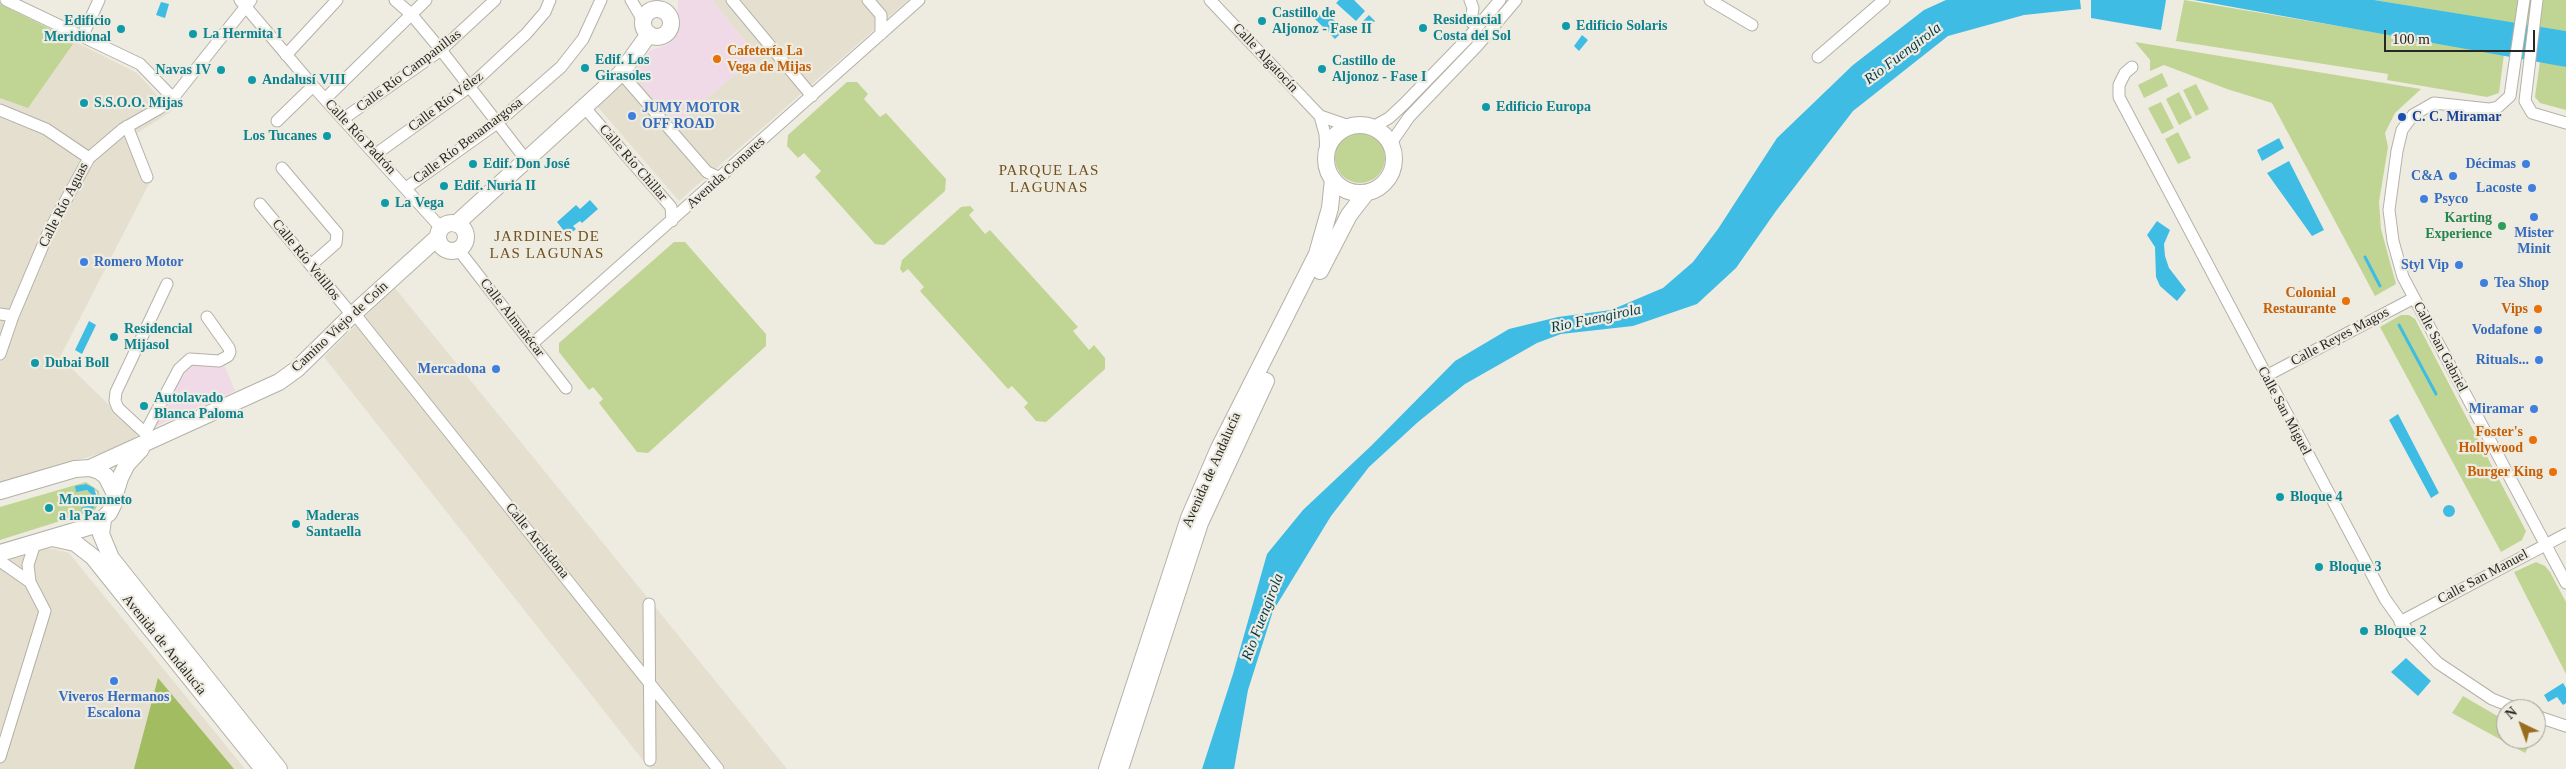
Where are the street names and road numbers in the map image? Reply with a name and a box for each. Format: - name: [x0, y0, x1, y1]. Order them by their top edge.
- street label: Calle Algatocín: [1229, 20, 1301, 96]
- street label: Calle Río Campanillas: [353, 26, 465, 116]
- street label: Calle Río Vélez: [405, 68, 487, 136]
- street label: Calle Río Benamargosa: [410, 94, 526, 188]
- street label: Calle Río Padrón: [321, 96, 399, 178]
- street label: Calle Río Chillar: [595, 121, 671, 205]
- street label: Avenida Comares: [683, 133, 769, 213]
- street label: Calle Río Aguas: [36, 160, 92, 250]
- street label: Calle Río Velillos: [268, 216, 344, 304]
- street label: Calle Almuñécar: [476, 275, 548, 361]
- street label: Camino Viejo de Coín: [288, 278, 392, 376]
- street label: Calle San Gabriel: [2409, 299, 2471, 395]
- street label: Calle Reyes Magos: [2288, 304, 2392, 370]
- street label: Calle San Miguel: [2254, 364, 2314, 458]
- street label: Avenida de Andalucía: [1179, 410, 1245, 530]
- street label: Calle Archidona: [501, 500, 573, 582]
- street label: Calle San Manuel: [2435, 546, 2531, 608]
- street label: Avenida de Andalucía: [118, 591, 210, 699]

